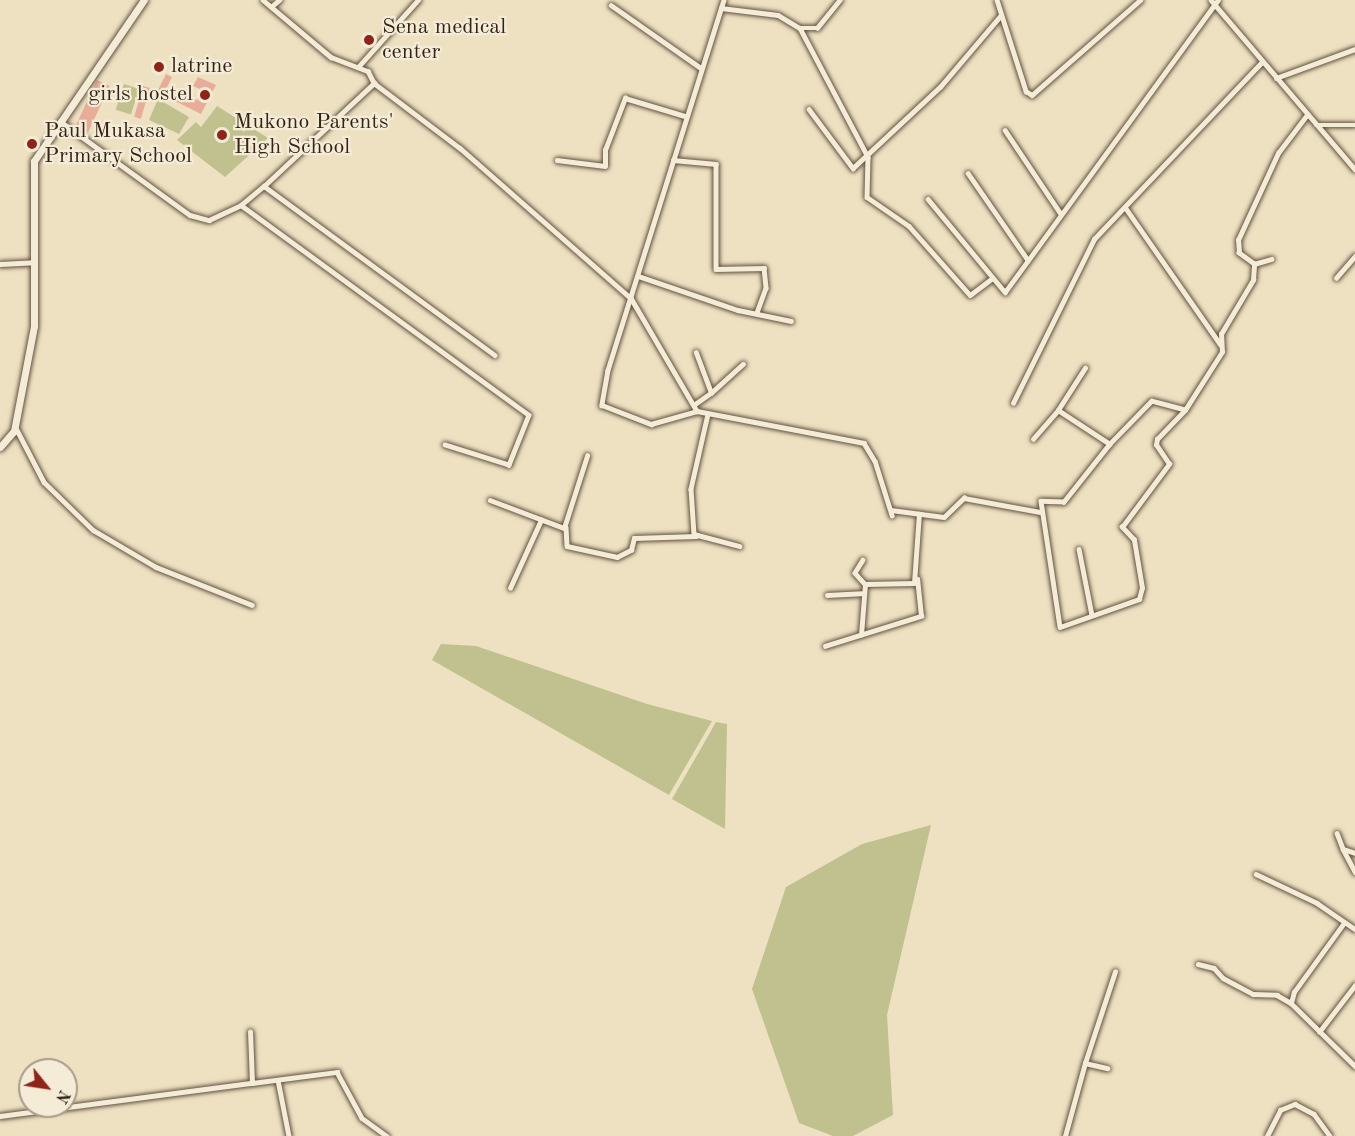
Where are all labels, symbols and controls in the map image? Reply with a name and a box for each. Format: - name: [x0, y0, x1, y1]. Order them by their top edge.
- place label: Sena medical center: [382, 14, 506, 66]
- marker: Sena medical center: [360, 31, 378, 49]
- place label: latrine: [171, 54, 232, 80]
- marker: latrine: [152, 60, 166, 74]
- place label: girls hostel: [88, 82, 193, 108]
- marker: girls hostel: [198, 88, 212, 102]
- place label: Mukono Parents' High School: [234, 109, 394, 160]
- place label: Paul Mukasa Primary School: [44, 118, 192, 170]
- marker: Mukono Parents' High School: [215, 128, 229, 142]
- marker: Paul Mukasa Primary School: [25, 137, 39, 151]
- north arrow: [18, 1058, 78, 1118]
- text: N: [52, 1087, 72, 1105]

